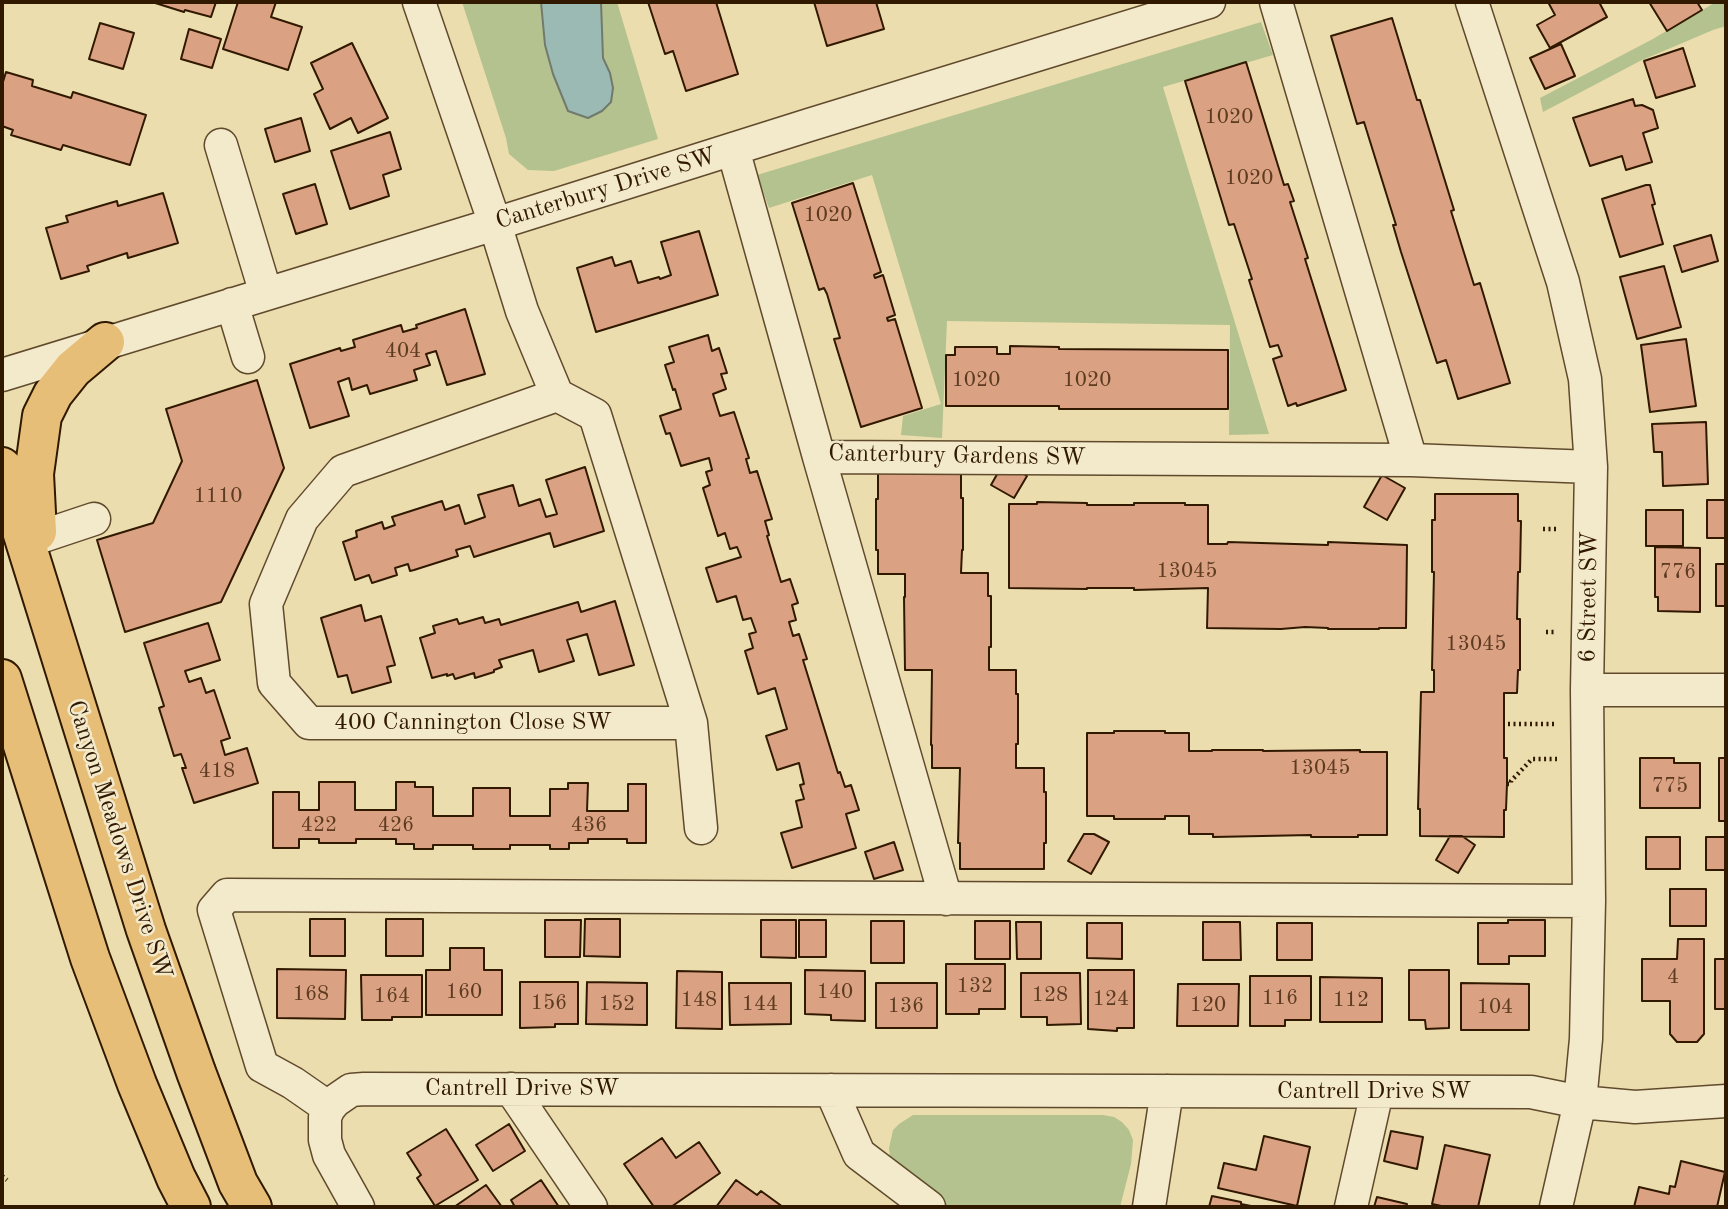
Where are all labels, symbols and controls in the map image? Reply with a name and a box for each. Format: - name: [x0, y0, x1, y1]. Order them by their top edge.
- house number: 1020: [1205, 104, 1253, 130]
- street label: Canterbury Drive SW: [492, 142, 720, 236]
- house number: 1020: [1225, 165, 1273, 191]
- house number: 1020: [804, 202, 852, 228]
- house number: 404: [385, 338, 421, 364]
- house number: 1020: [952, 367, 1000, 393]
- house number: 1020: [1063, 367, 1111, 393]
- street label: Canterbury Gardens SW: [828, 439, 1086, 473]
- house number: 1110: [194, 483, 242, 509]
- street label: 6 Street SW: [1573, 531, 1605, 663]
- house number: 13045: [1157, 558, 1217, 584]
- house number: 776: [1660, 559, 1696, 585]
- house number: 13045: [1446, 631, 1506, 657]
- street label: Canyon Meadows Drive SW: [60, 697, 178, 983]
- street label: 400 Cannington Close SW: [334, 709, 612, 737]
- house number: 13045: [1290, 755, 1350, 781]
- house number: 418: [199, 758, 235, 784]
- house number: 775: [1652, 773, 1688, 799]
- house number: 422: [301, 812, 337, 838]
- house number: 426: [378, 812, 414, 838]
- house number: 436: [571, 812, 607, 838]
- house number: 4: [1667, 964, 1679, 990]
- house number: 132: [957, 973, 993, 999]
- house number: 160: [446, 979, 482, 1005]
- house number: 140: [817, 979, 853, 1005]
- house number: 168: [293, 981, 329, 1007]
- house number: 128: [1032, 982, 1068, 1008]
- house number: 164: [374, 983, 410, 1009]
- house number: 116: [1262, 985, 1298, 1011]
- house number: 124: [1093, 986, 1129, 1012]
- house number: 148: [681, 987, 717, 1013]
- house number: 112: [1333, 987, 1369, 1013]
- house number: 156: [531, 990, 567, 1016]
- house number: 152: [599, 991, 635, 1017]
- house number: 144: [742, 991, 778, 1017]
- house number: 120: [1190, 992, 1226, 1018]
- house number: 136: [888, 993, 924, 1019]
- house number: 104: [1477, 994, 1513, 1020]
- street label: Cantrell Drive SW: [425, 1075, 619, 1103]
- street label: Cantrell Drive SW: [1277, 1078, 1471, 1106]

